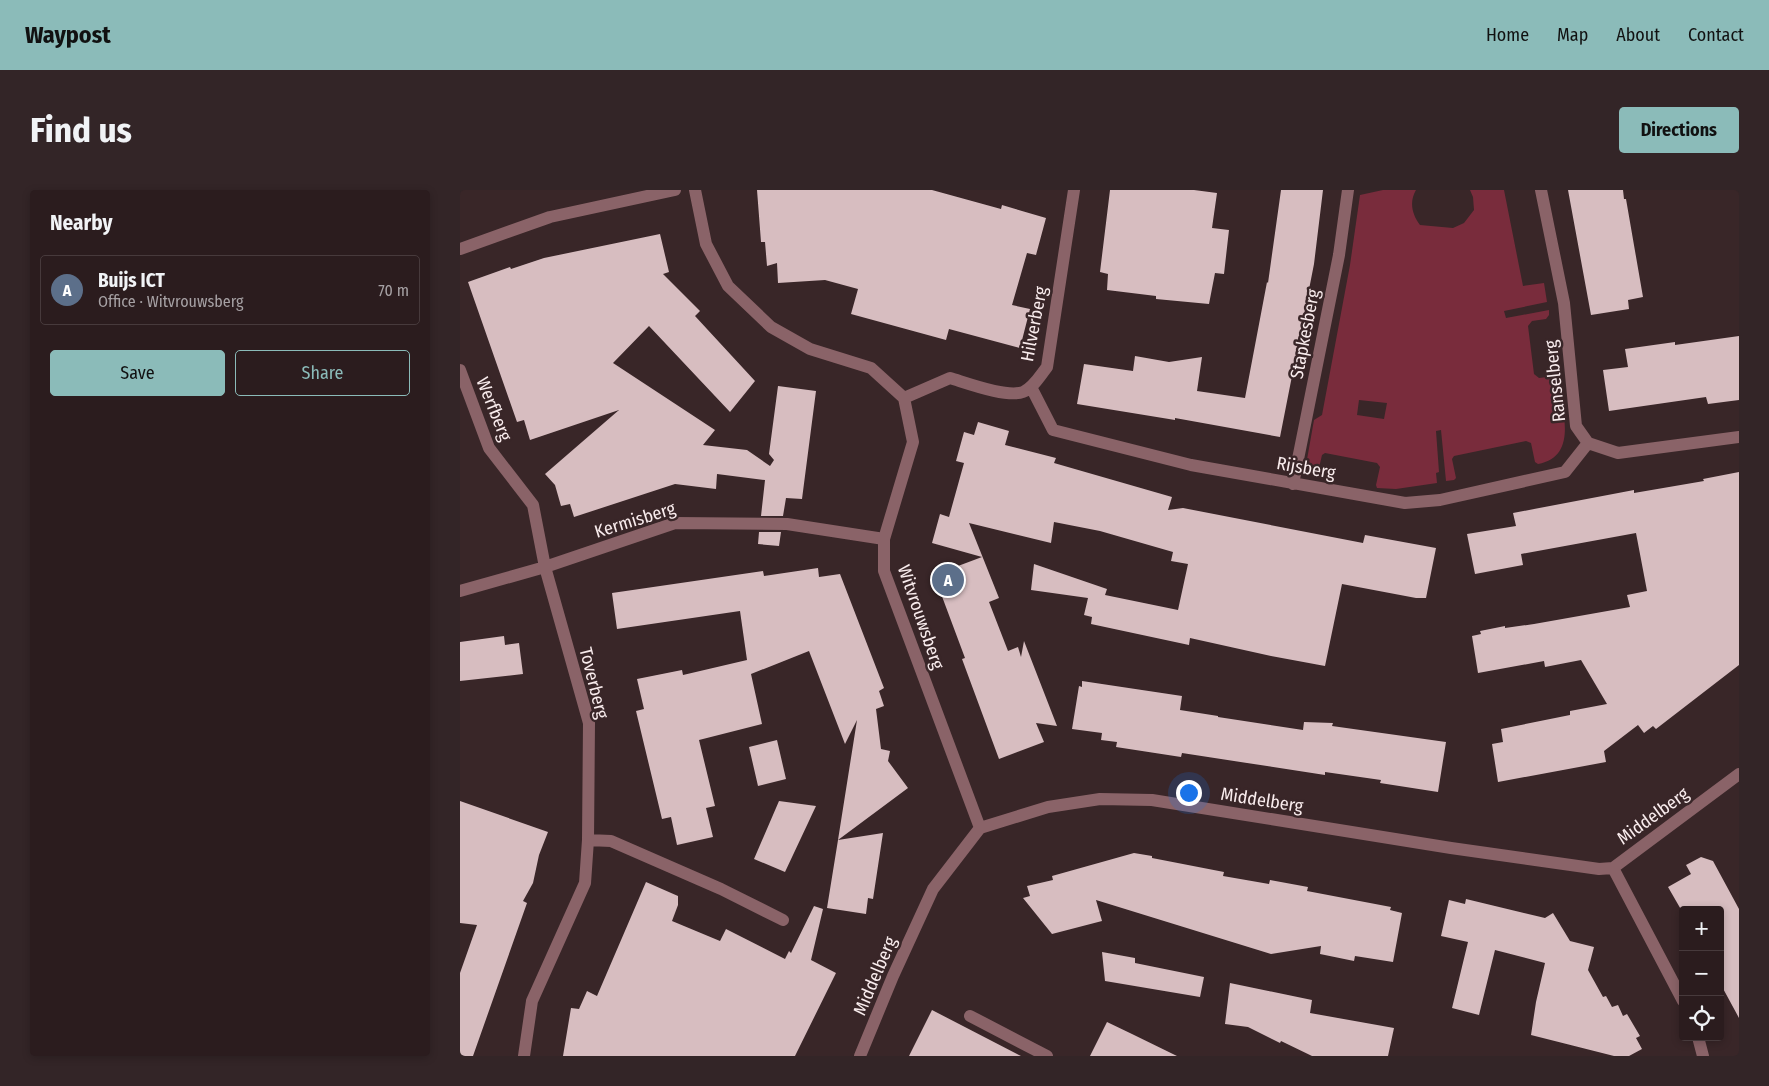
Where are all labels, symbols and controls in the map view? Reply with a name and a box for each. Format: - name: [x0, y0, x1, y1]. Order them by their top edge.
- text: Waypost: [25, 21, 111, 49]
- text: Home: [1486, 24, 1529, 46]
- text: Map: [1557, 24, 1588, 46]
- text: About: [1616, 24, 1660, 46]
- text: Contact: [1688, 24, 1744, 46]
- button: Directions: [1619, 107, 1739, 153]
- text: Find us: [30, 109, 132, 151]
- text: Nearby: [50, 210, 112, 236]
- text: Buijs ICT: [98, 269, 165, 292]
- text: A: [63, 281, 71, 300]
- text: 70 m: [378, 281, 409, 300]
- street label: Hilverberg: [1016, 284, 1052, 363]
- street label: Stapkesberg: [1286, 287, 1325, 381]
- text: Office · Witvrouwsberg: [98, 292, 244, 311]
- street label: Ranselberg: [1540, 338, 1570, 423]
- button: Save: [50, 350, 225, 396]
- button: Share: [235, 350, 410, 396]
- street label: Werfberg: [471, 374, 517, 445]
- street label: Rijsberg: [1275, 452, 1338, 484]
- street label: Kermisberg: [592, 497, 679, 543]
- pin: A: [932, 561, 964, 599]
- street label: Witvrouwsberg: [893, 562, 949, 673]
- street label: Toverberg: [575, 645, 614, 722]
- your location: [1176, 780, 1202, 806]
- street label: Middelberg: [1613, 782, 1694, 849]
- street label: Middelberg: [1219, 783, 1305, 817]
- map controls: [1679, 906, 1724, 1041]
- button: +: [1679, 906, 1724, 951]
- street label: Middelberg: [849, 933, 902, 1019]
- button: −: [1679, 951, 1724, 996]
- button: locate: [1679, 996, 1724, 1041]

